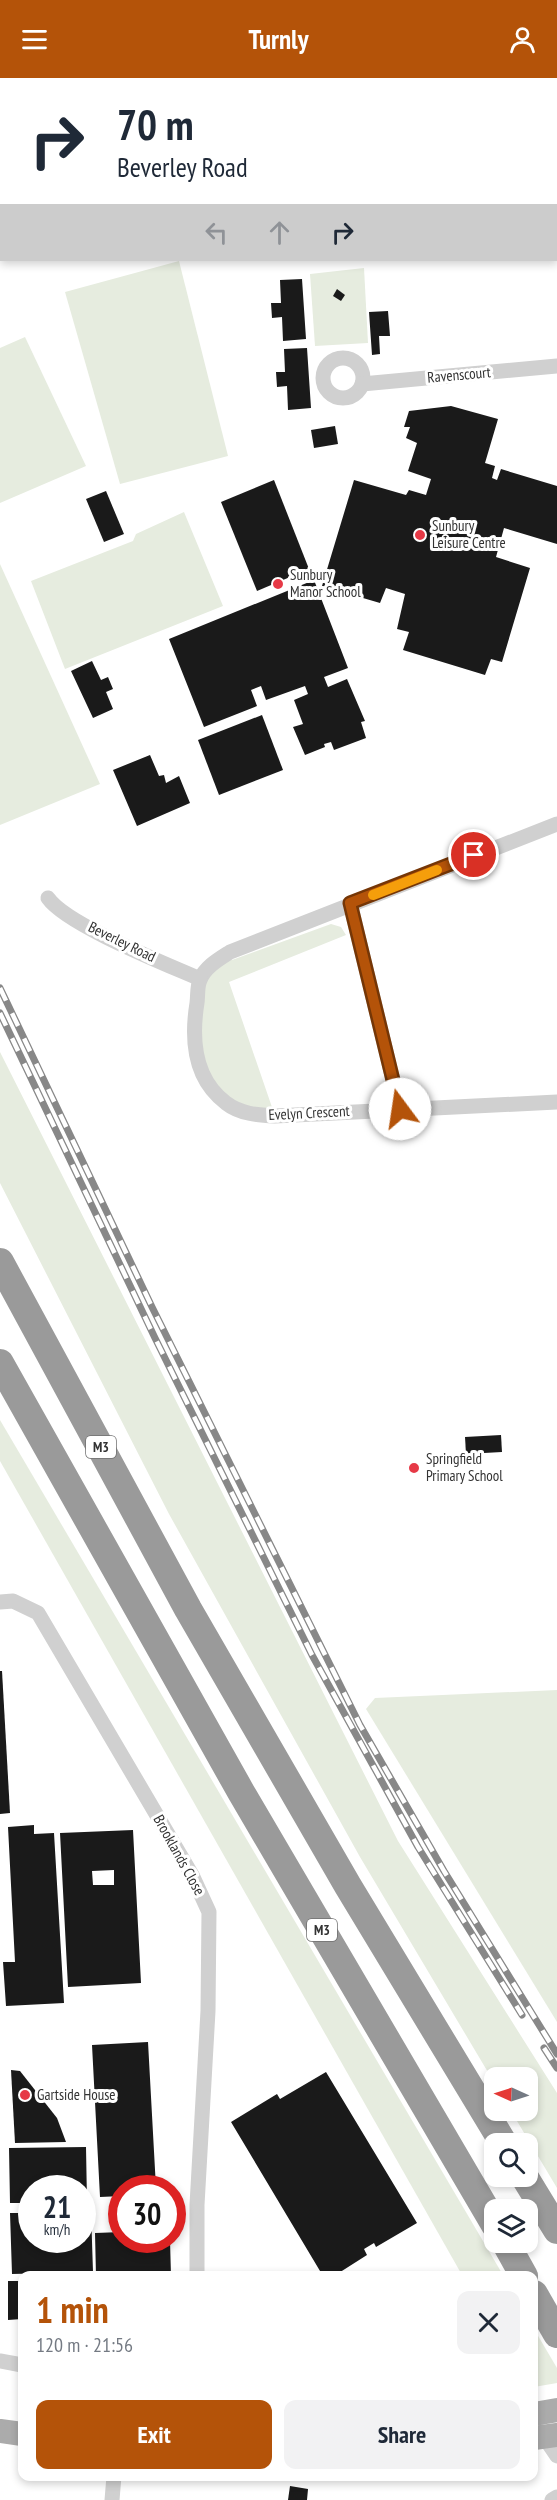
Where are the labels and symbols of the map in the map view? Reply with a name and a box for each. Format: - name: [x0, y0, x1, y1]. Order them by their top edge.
- street label: Ravenscourt: [426, 362, 491, 387]
- place label: Sunbury Leisure Centre: [432, 516, 506, 552]
- marker: Sunbury Leisure Centre: [413, 528, 427, 542]
- place label: Sunbury Manor School: [290, 565, 361, 601]
- marker: Sunbury Manor School: [271, 577, 285, 591]
- pin: [448, 829, 499, 880]
- street label: Beverley Road: [85, 917, 159, 966]
- position arrow: [368, 1077, 432, 1141]
- street label: Evelyn Crescent: [268, 1101, 350, 1124]
- road number: M3: [86, 1436, 116, 1458]
- place label: Springfield Primary School: [426, 1449, 503, 1485]
- marker: Springfield Primary School: [407, 1461, 421, 1475]
- street label: Brooklands Close: [150, 1811, 209, 1898]
- road number: M3: [307, 1919, 337, 1941]
- north arrow: [484, 2067, 538, 2121]
- place label: Gartside House: [37, 2085, 115, 2104]
- marker: Gartside House: [18, 2088, 32, 2102]
- speed limit sign: 30: [108, 2175, 186, 2253]

